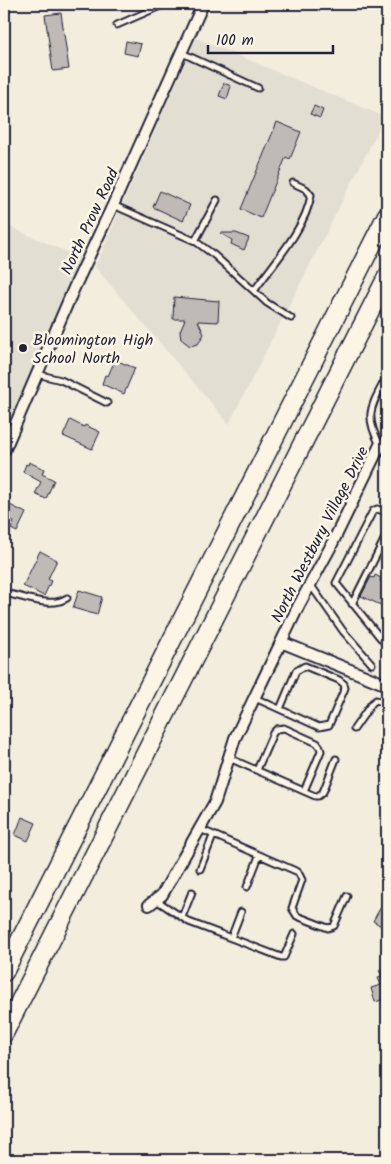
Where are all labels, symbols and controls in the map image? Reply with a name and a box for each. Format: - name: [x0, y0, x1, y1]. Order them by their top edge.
- scale bar: [208, 22, 334, 54]
- text: 100 m: [216, 29, 254, 53]
- street label: North Prow Road: [55, 163, 126, 279]
- place label: Bloomington High School North: [33, 328, 153, 371]
- marker: Bloomington High School North: [17, 342, 29, 354]
- street label: North Westbury Village Drive: [265, 442, 376, 627]

